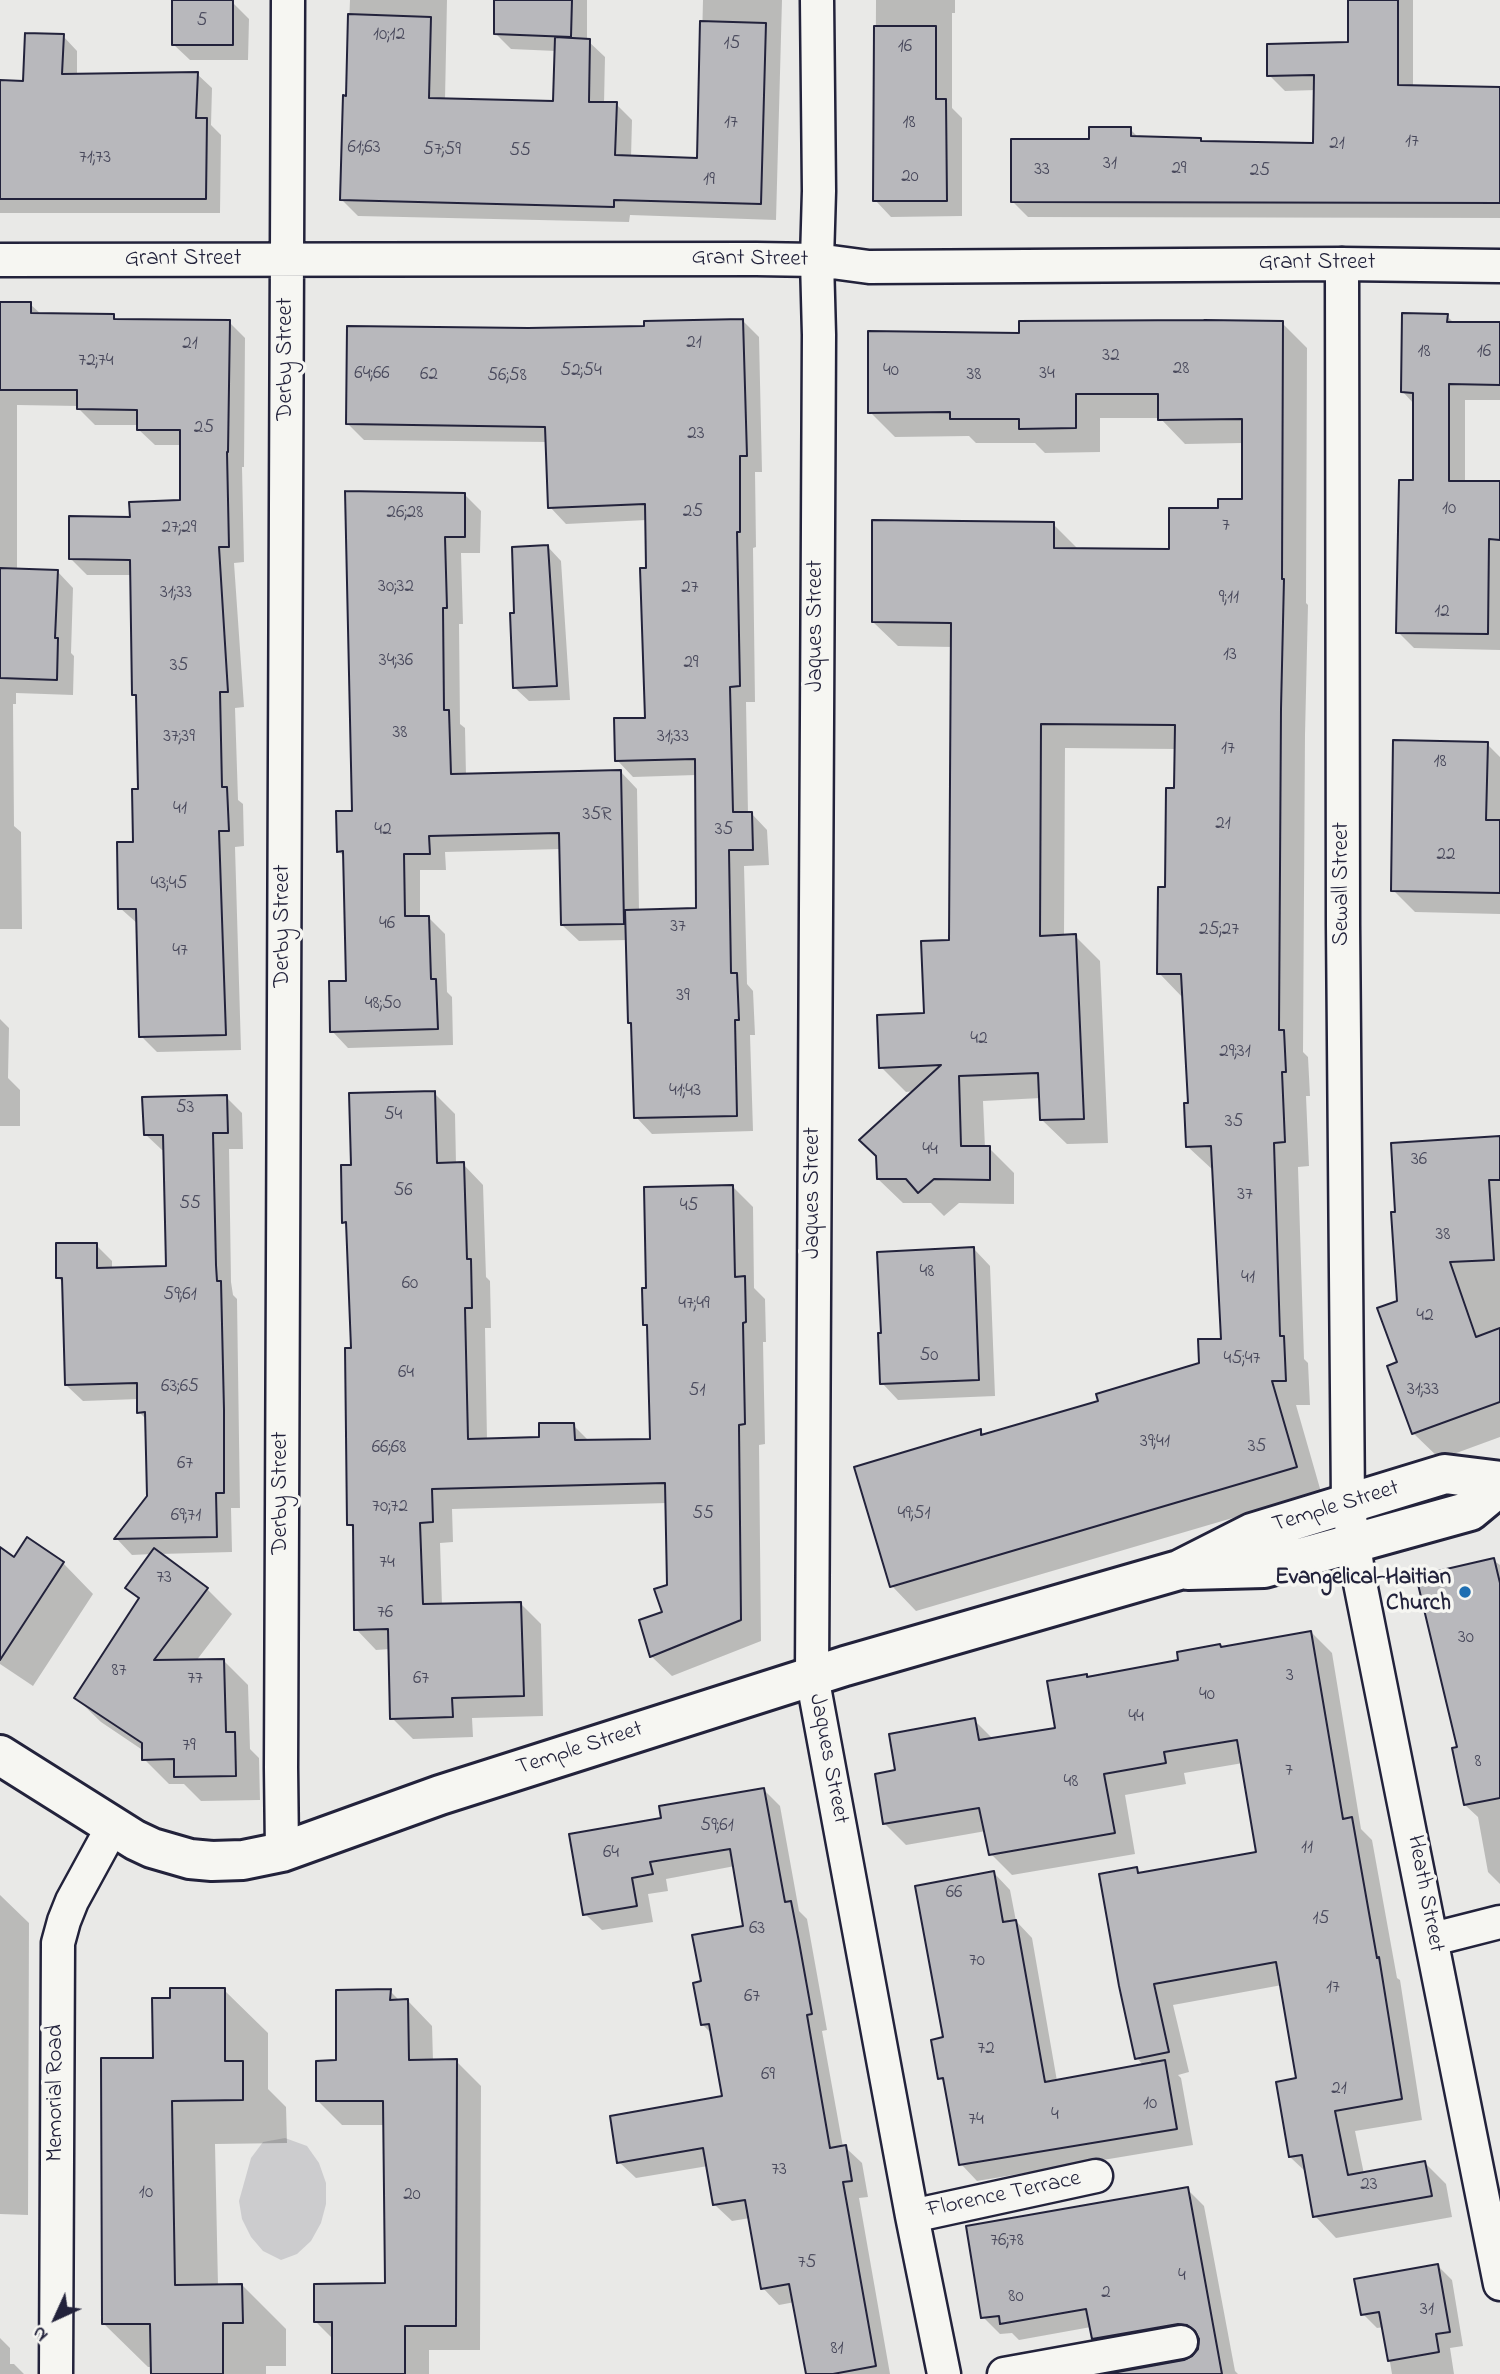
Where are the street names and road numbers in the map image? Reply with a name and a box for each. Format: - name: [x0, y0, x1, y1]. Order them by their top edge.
- street label: Grant Street: [691, 245, 809, 275]
- street label: Grant Street: [125, 246, 241, 274]
- street label: Grant Street: [1259, 250, 1375, 278]
- street label: Derby Street: [273, 298, 301, 420]
- street label: Jaques Street: [803, 560, 831, 692]
- street label: Sewall Street: [1329, 822, 1357, 946]
- street label: Derby Street: [270, 865, 298, 987]
- street label: Jaques Street: [800, 1127, 828, 1259]
- street label: Derby Street: [268, 1432, 296, 1554]
- street label: Temple Street: [1269, 1476, 1403, 1540]
- street label: Jaques Street: [801, 1692, 853, 1826]
- street label: Temple Street: [513, 1717, 647, 1783]
- street label: Heath Street: [1399, 1833, 1449, 1955]
- street label: Memorial Road: [43, 2024, 71, 2162]
- street label: Florence Terrace: [925, 2166, 1083, 2226]

